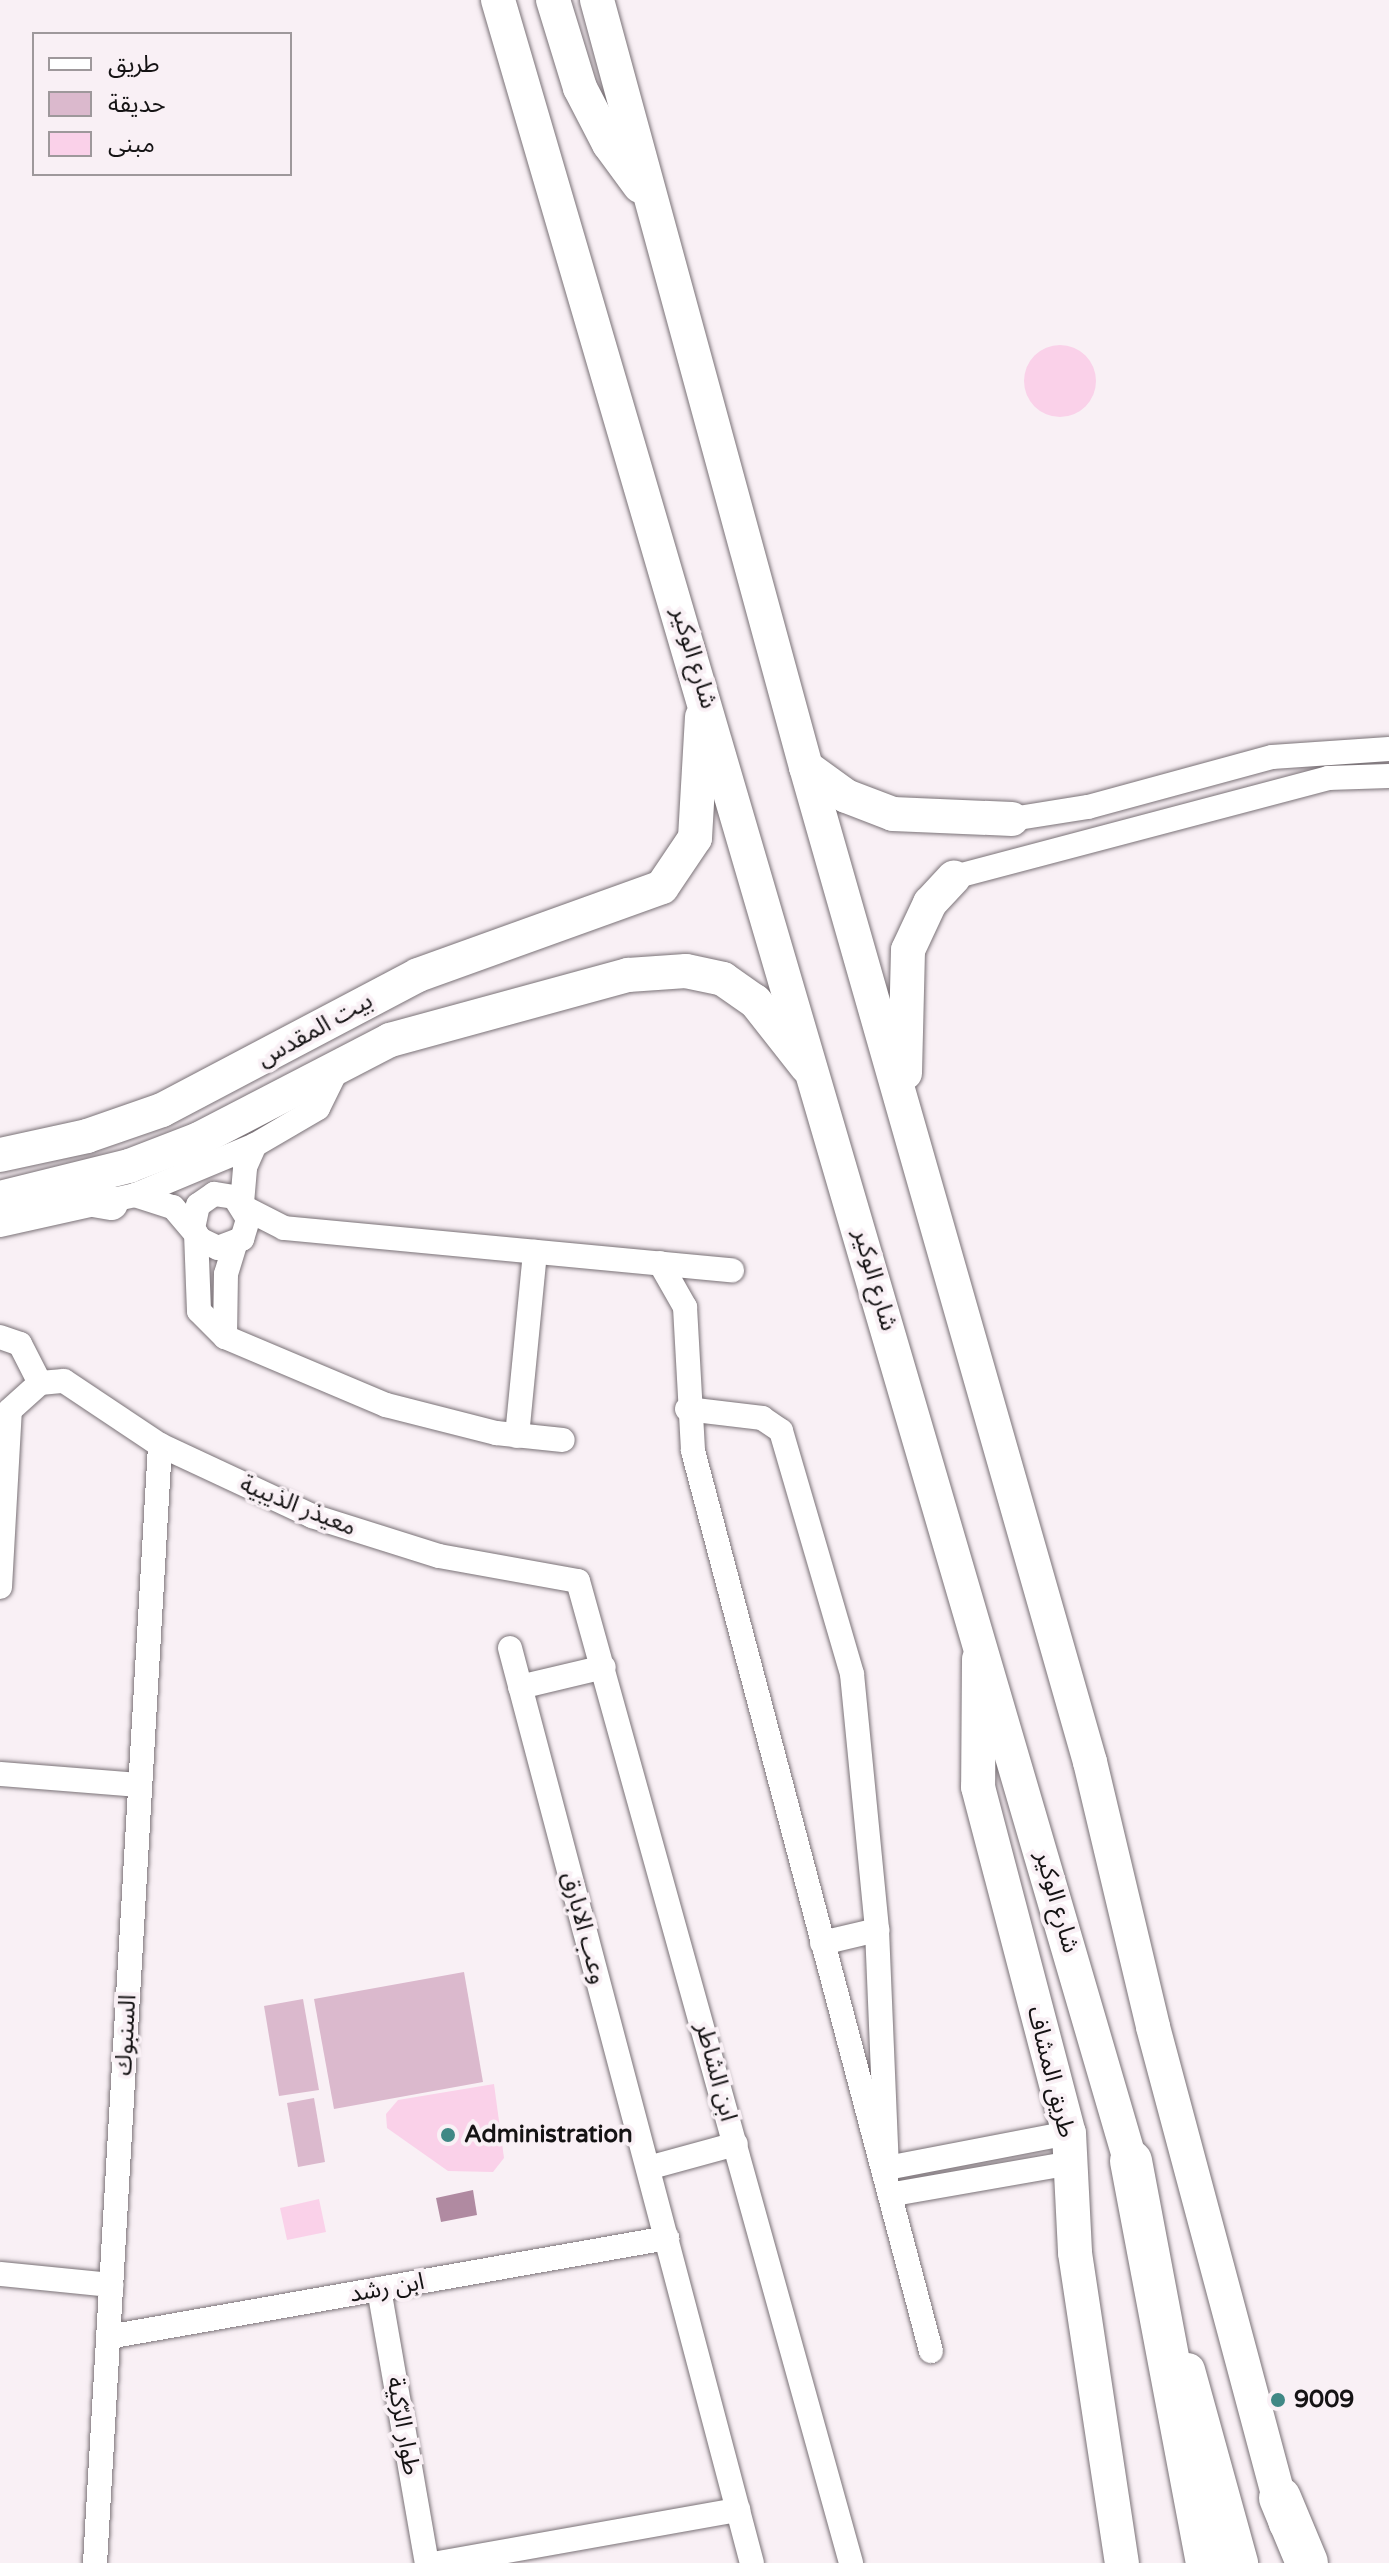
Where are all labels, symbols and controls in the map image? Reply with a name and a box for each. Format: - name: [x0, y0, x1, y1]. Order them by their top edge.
- legend: [32, 32, 292, 176]
- text: طريق: [108, 50, 160, 79]
- text: حديقة: [108, 90, 166, 119]
- text: مبنى: [108, 130, 155, 159]
- street label: شارع الوكير: [665, 604, 723, 712]
- street label: بيت المقدس: [252, 987, 378, 1073]
- street label: شارع الوكير: [847, 1226, 903, 1334]
- street label: معيذر الذيبية: [236, 1470, 360, 1542]
- street label: شارع الوكير: [1029, 1848, 1085, 1956]
- street label: وعب الابارق: [555, 1869, 613, 1987]
- street label: السنبوك: [109, 1994, 143, 2076]
- street label: طريق المشاف: [1021, 2003, 1081, 2141]
- street label: ابن الشاطر: [689, 2019, 743, 2125]
- place label: Administration: [464, 2121, 633, 2149]
- marker: Administration: [439, 2126, 457, 2144]
- street label: ابن رشد: [347, 2267, 427, 2309]
- street label: طوار الرّكية: [380, 2375, 426, 2477]
- place label: 9009: [1294, 2386, 1354, 2414]
- marker: 9009: [1269, 2391, 1287, 2409]

